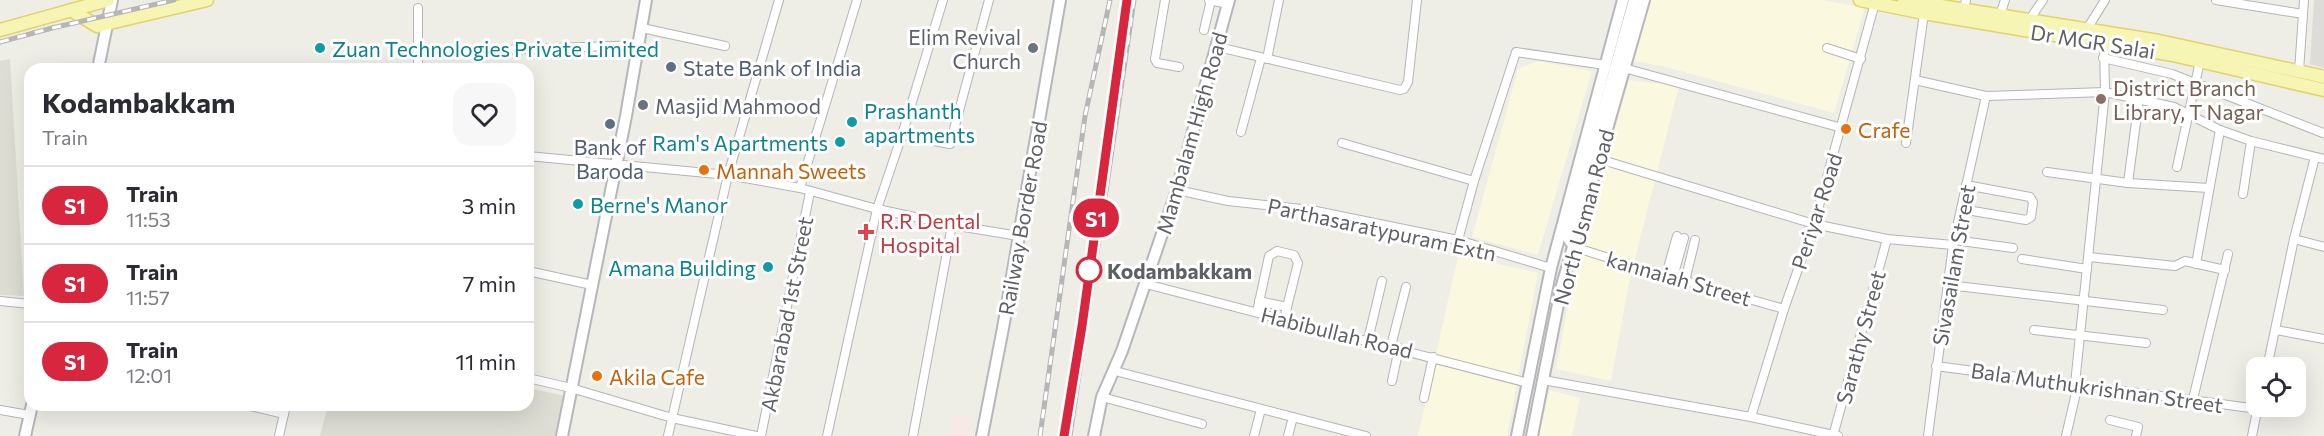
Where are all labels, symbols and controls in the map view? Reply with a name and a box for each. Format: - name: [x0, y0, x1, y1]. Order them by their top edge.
- street label: Dr MGR Salai: [2029, 19, 2157, 63]
- place label: Elim Revival Church: [908, 24, 1021, 73]
- street label: Mambalam High Road: [1150, 29, 1232, 237]
- place label: Zuan Technologies Private Limited: [332, 36, 659, 61]
- marker: Zuan Technologies Private Limited: [313, 41, 327, 55]
- marker: Elim Revival Church: [1026, 41, 1040, 55]
- place label: State Bank of India: [683, 55, 861, 80]
- marker: State Bank of India: [664, 60, 678, 74]
- place label: District Branch Library, T Nagar: [2113, 75, 2264, 124]
- button: heart: [453, 83, 516, 146]
- text: Kodambakkam: [42, 85, 235, 119]
- marker: District Branch Library, T Nagar: [2094, 92, 2108, 106]
- place label: Masjid Mahmood: [655, 93, 821, 118]
- marker: Masjid Mahmood: [636, 98, 650, 112]
- place label: Prashanth apartments: [864, 98, 975, 147]
- marker: Prashanth apartments: [845, 115, 859, 129]
- marker: Bank of Baroda: [603, 117, 617, 131]
- place label: Crafe: [1858, 117, 1910, 142]
- street label: Railway Border Road: [993, 119, 1051, 317]
- marker: Crafe: [1839, 122, 1853, 136]
- text: Train: [42, 125, 88, 149]
- street label: North Usman Road: [1548, 126, 1618, 308]
- place label: Ram's Apartments: [652, 130, 828, 155]
- place label: Bank of Baroda: [574, 134, 647, 183]
- marker: Ram's Apartments: [833, 135, 847, 149]
- street label: Periyar Road: [1785, 150, 1847, 272]
- place label: Mannah Sweets: [716, 158, 866, 183]
- marker: Mannah Sweets: [697, 163, 711, 177]
- text: Train: [126, 180, 178, 207]
- street label: Sivasailam Street: [1927, 182, 1979, 348]
- text: 3 min: [462, 192, 516, 219]
- place label: Berne's Manor: [590, 192, 728, 217]
- text: S1: [64, 193, 86, 218]
- street label: Parthasaratypuram Extn: [1265, 193, 1499, 265]
- marker: Berne's Manor: [571, 197, 585, 211]
- line badge: S1: [1069, 198, 1123, 238]
- text: S1: [1085, 206, 1107, 231]
- text: 11:53: [126, 207, 171, 231]
- place label: R.R Dental Hospital: [880, 208, 981, 257]
- street label: Akbarabad 1st Street: [755, 214, 817, 414]
- marker: R.R Dental Hospital: [857, 223, 875, 241]
- street label: kannaiah Street: [1604, 245, 1754, 311]
- place label: Amana Building: [608, 255, 756, 280]
- marker: Kodambakkam: [1076, 257, 1102, 283]
- text: Train: [126, 258, 178, 285]
- place label: Kodambakkam: [1107, 258, 1252, 283]
- marker: Amana Building: [761, 260, 775, 274]
- street label: Sarathy Street: [1830, 268, 1890, 406]
- text: 7 min: [463, 270, 516, 297]
- text: S1: [64, 271, 86, 296]
- text: 11:57: [126, 285, 170, 309]
- street label: Habibullah Road: [1259, 301, 1415, 363]
- text: Train: [126, 336, 178, 363]
- text: 11 min: [456, 348, 516, 375]
- text: S1: [64, 349, 86, 374]
- street label: Bala Muthukrishnan Street: [1969, 357, 2225, 417]
- map controls: [2246, 357, 2306, 417]
- button: locate: [2246, 357, 2306, 417]
- text: 12:01: [126, 363, 172, 387]
- place label: Akila Cafe: [609, 364, 705, 389]
- marker: Akila Cafe: [590, 369, 604, 383]

